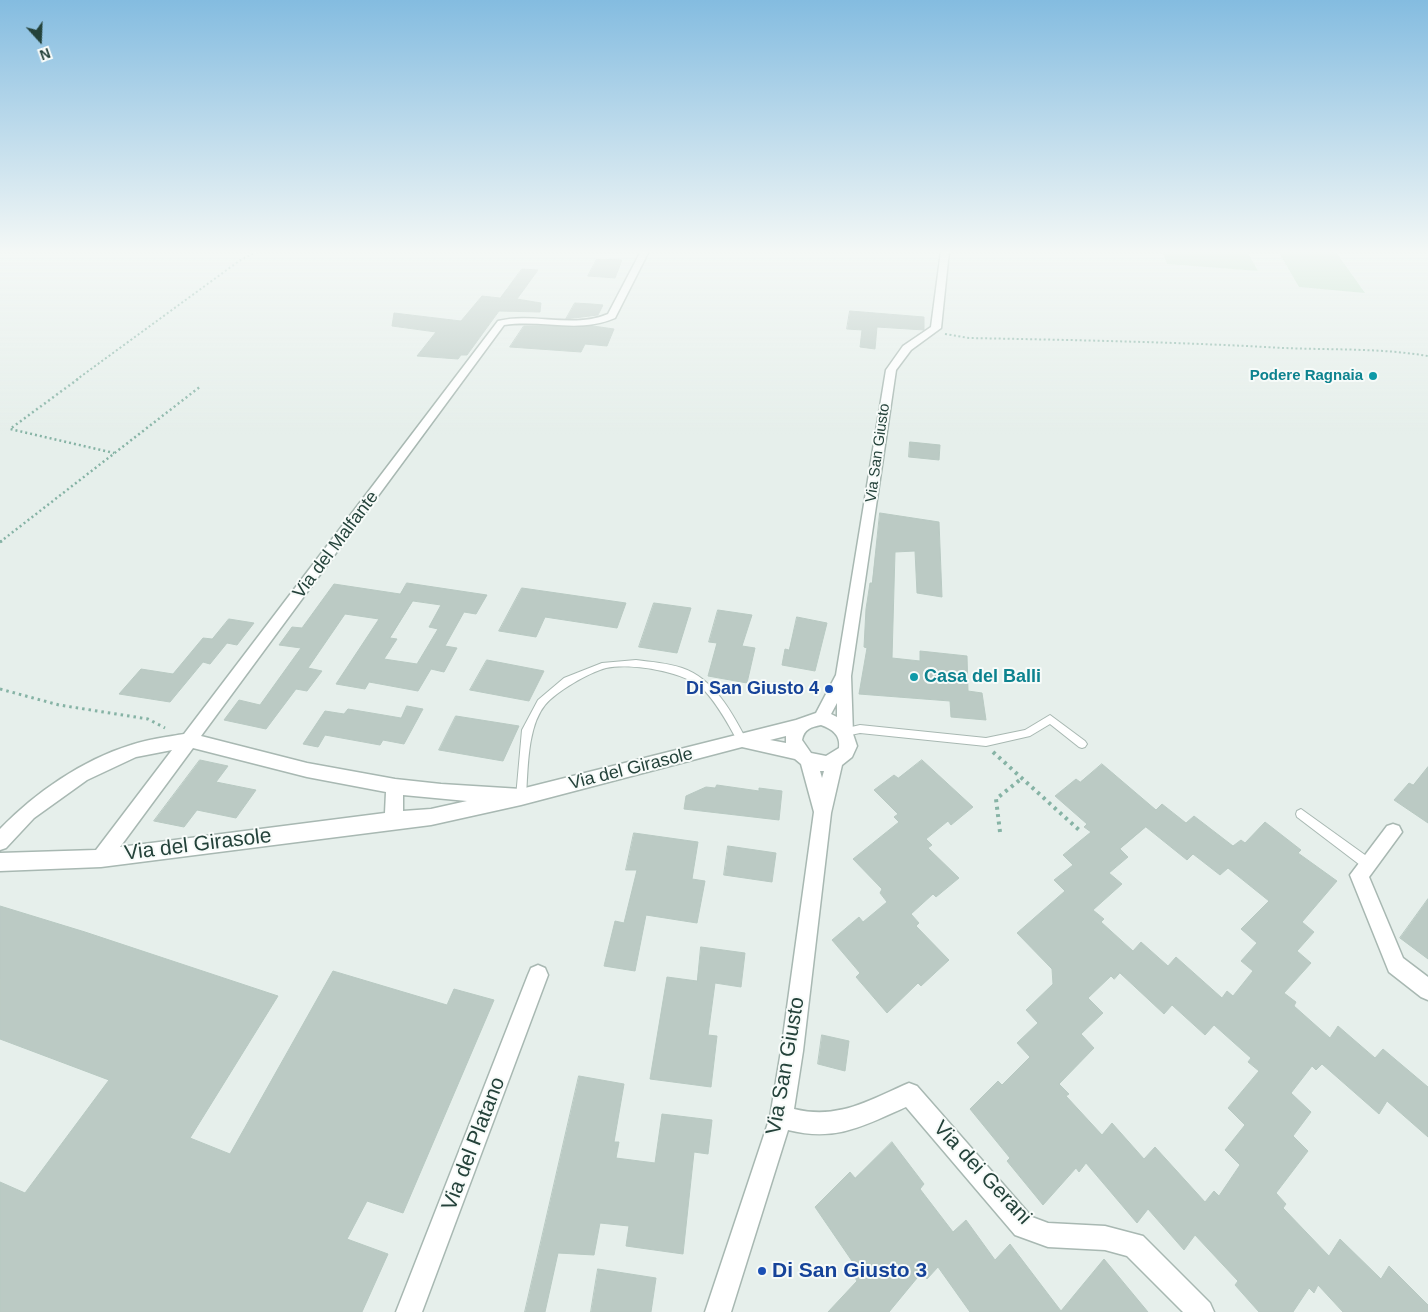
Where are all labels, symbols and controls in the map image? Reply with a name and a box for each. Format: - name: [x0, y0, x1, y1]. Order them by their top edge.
- north arrow: [15, 15, 65, 65]
- text: N: [38, 45, 53, 63]
- place label: Podere Ragnaia: [1250, 367, 1363, 385]
- marker: Podere Ragnaia: [1367, 370, 1379, 382]
- street label: Via San Giusto: [862, 402, 894, 504]
- street label: Via del Malfante: [289, 487, 383, 603]
- place label: Casa del Balli: [924, 666, 1041, 688]
- marker: Casa del Balli: [908, 671, 920, 683]
- place label: Di San Giusto 4: [686, 678, 819, 700]
- marker: Di San Giusto 4: [823, 683, 835, 695]
- street label: Via del Girasole: [567, 743, 695, 795]
- street label: Via del Girasole: [123, 823, 273, 867]
- street label: Via San Giusto: [761, 995, 811, 1137]
- street label: Via del Platano: [437, 1074, 511, 1214]
- street label: Via dei Gerani: [928, 1116, 1036, 1230]
- place label: Di San Giusto 3: [772, 1258, 927, 1284]
- marker: Di San Giusto 3: [756, 1265, 768, 1277]

